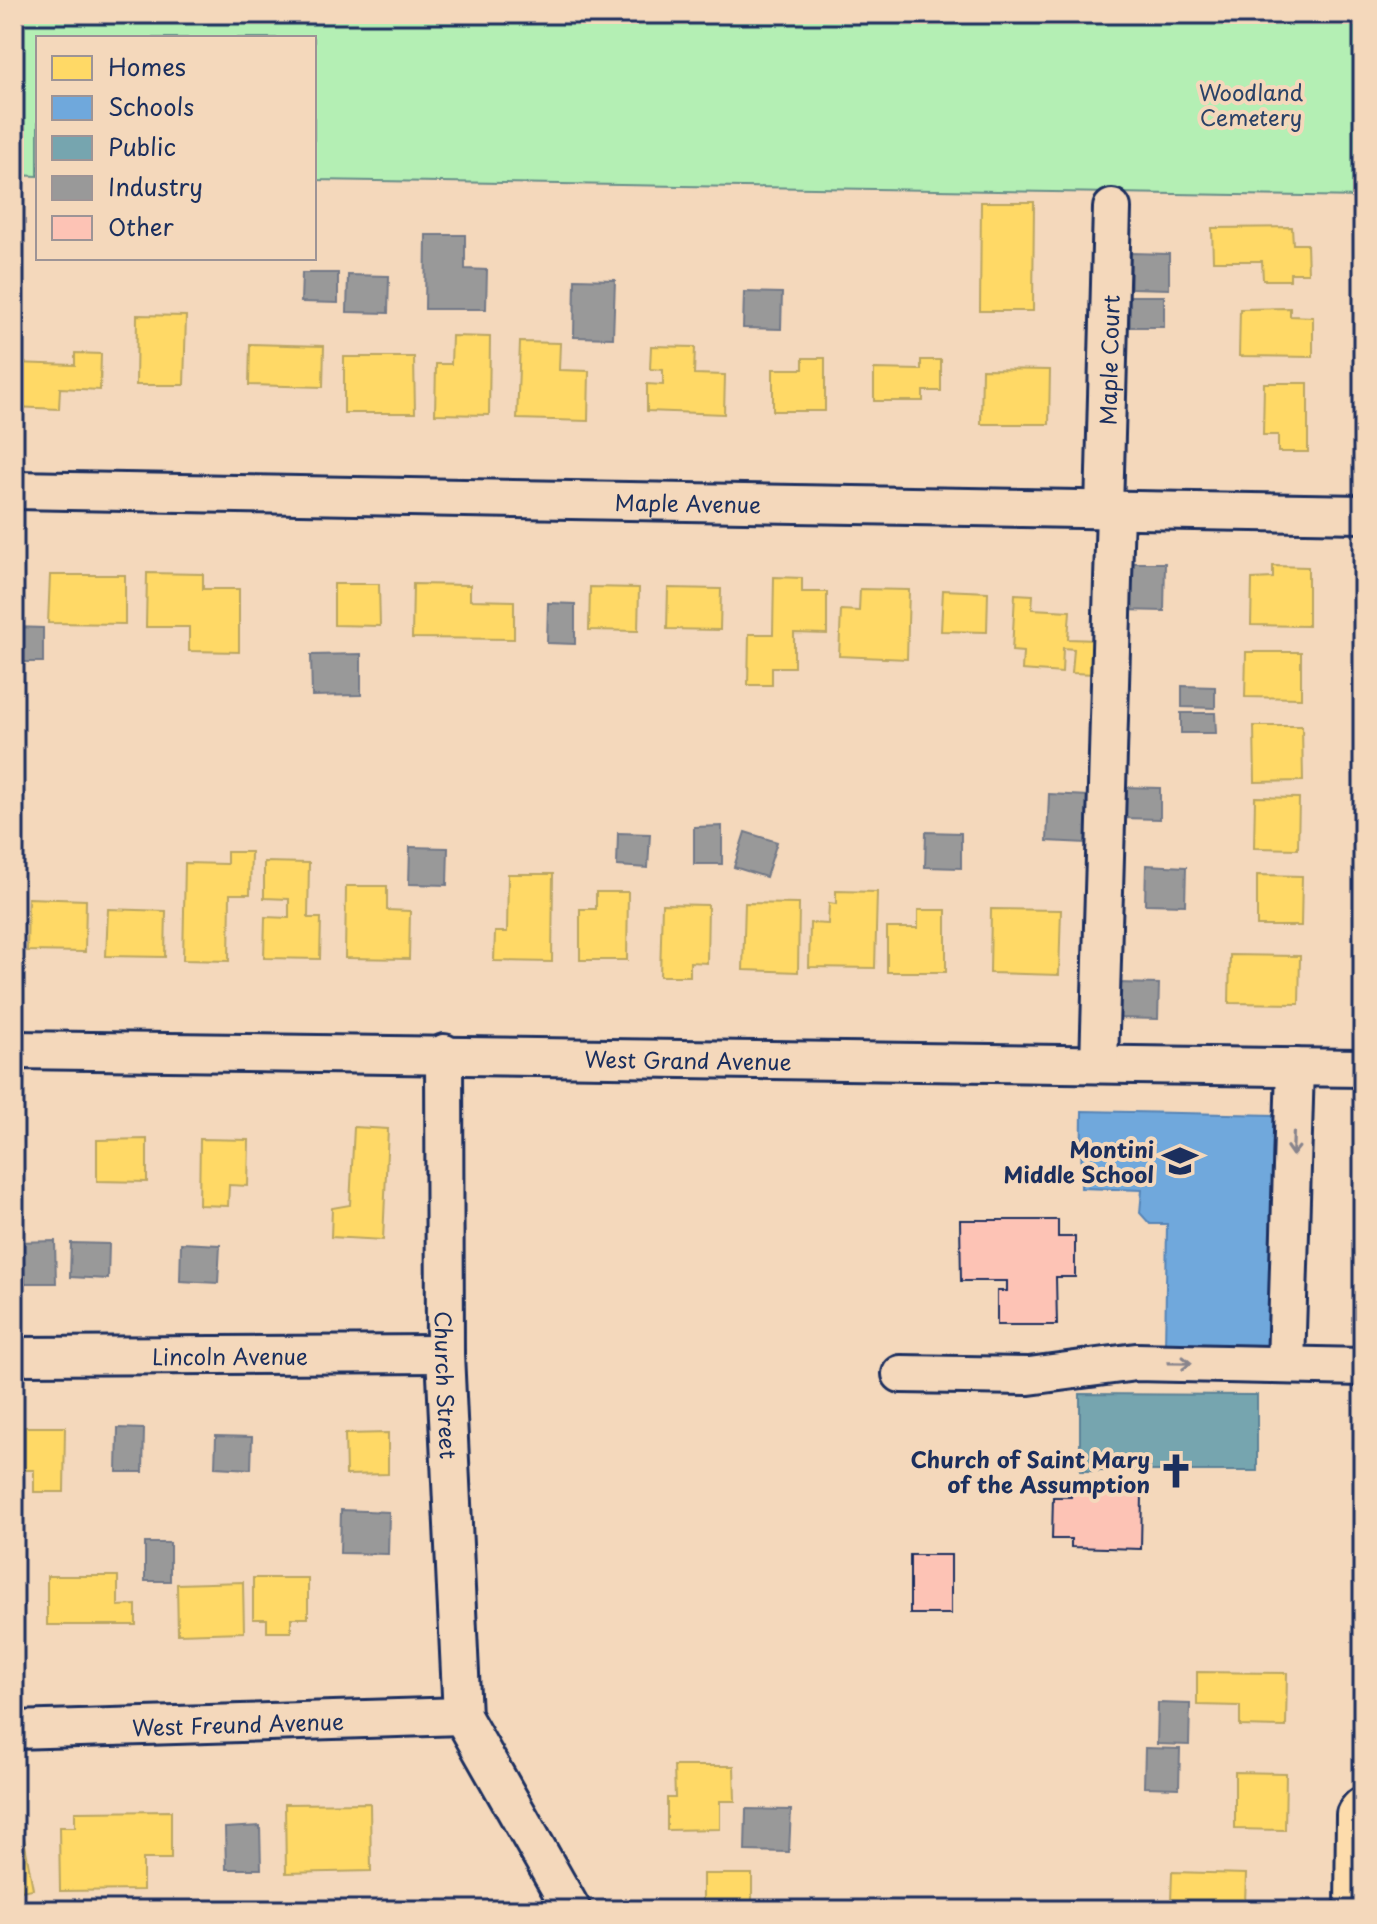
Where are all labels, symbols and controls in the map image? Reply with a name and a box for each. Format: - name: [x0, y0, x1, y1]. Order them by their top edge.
- legend: [36, 36, 316, 260]
- text: Homes: [108, 48, 186, 84]
- park label: Woodland Cemetery: [1199, 75, 1303, 133]
- text: Schools: [108, 88, 194, 124]
- text: Public: [108, 128, 176, 164]
- text: Industry: [108, 168, 203, 204]
- text: Other: [108, 208, 175, 244]
- street label: Maple Court: [1090, 294, 1126, 426]
- street label: Maple Avenue: [614, 484, 761, 520]
- street label: West Grand Avenue: [584, 1041, 792, 1077]
- one-way arrow: [1285, 1130, 1300, 1157]
- place label: Montini Middle School: [1003, 1132, 1154, 1190]
- school or university icon: Montini Middle School: [1161, 1142, 1199, 1180]
- street label: Church Street: [428, 1311, 466, 1460]
- street label: Lincoln Avenue: [152, 1338, 308, 1372]
- one-way arrow: [1166, 1355, 1193, 1371]
- place label: Church of Saint Mary of the Assumption: [910, 1442, 1150, 1500]
- church icon: Church of Saint Mary of the Assumption: [1157, 1452, 1195, 1490]
- street label: West Freund Avenue: [131, 1703, 344, 1743]

